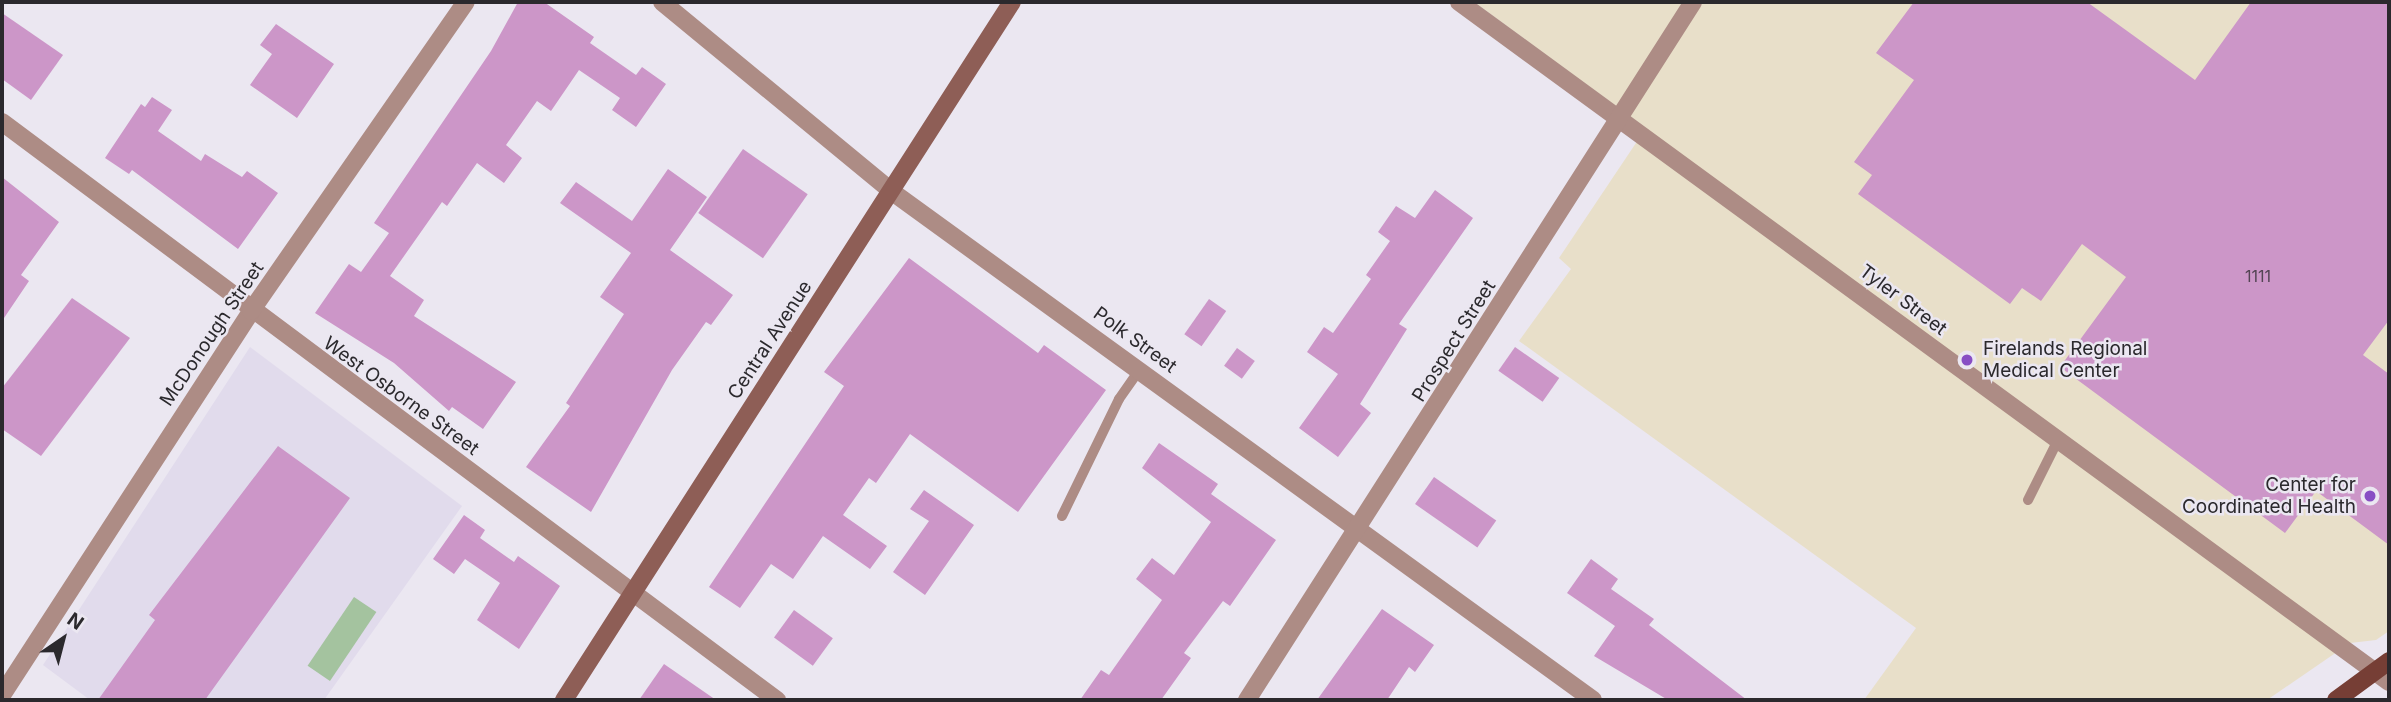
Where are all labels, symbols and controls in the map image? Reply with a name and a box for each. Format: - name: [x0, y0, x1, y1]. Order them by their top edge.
- street label: McDonough Street: [155, 258, 269, 410]
- street label: Tyler Street: [1855, 260, 1951, 340]
- house number: 1111: [2245, 266, 2271, 286]
- street label: Central Avenue: [723, 276, 817, 404]
- street label: Prospect Street: [1407, 276, 1501, 406]
- street label: Polk Street: [1089, 302, 1181, 378]
- street label: West Osborne Street: [319, 332, 483, 460]
- place label: Firelands Regional Medical Center: [1983, 338, 2147, 382]
- marker: Firelands Regional Medical Center: [1957, 350, 1977, 370]
- place label: Center for Coordinated Health: [2182, 474, 2356, 518]
- marker: Center for Coordinated Health: [2362, 488, 2378, 504]
- north arrow: [28, 604, 98, 674]
- text: N: [63, 608, 88, 635]

